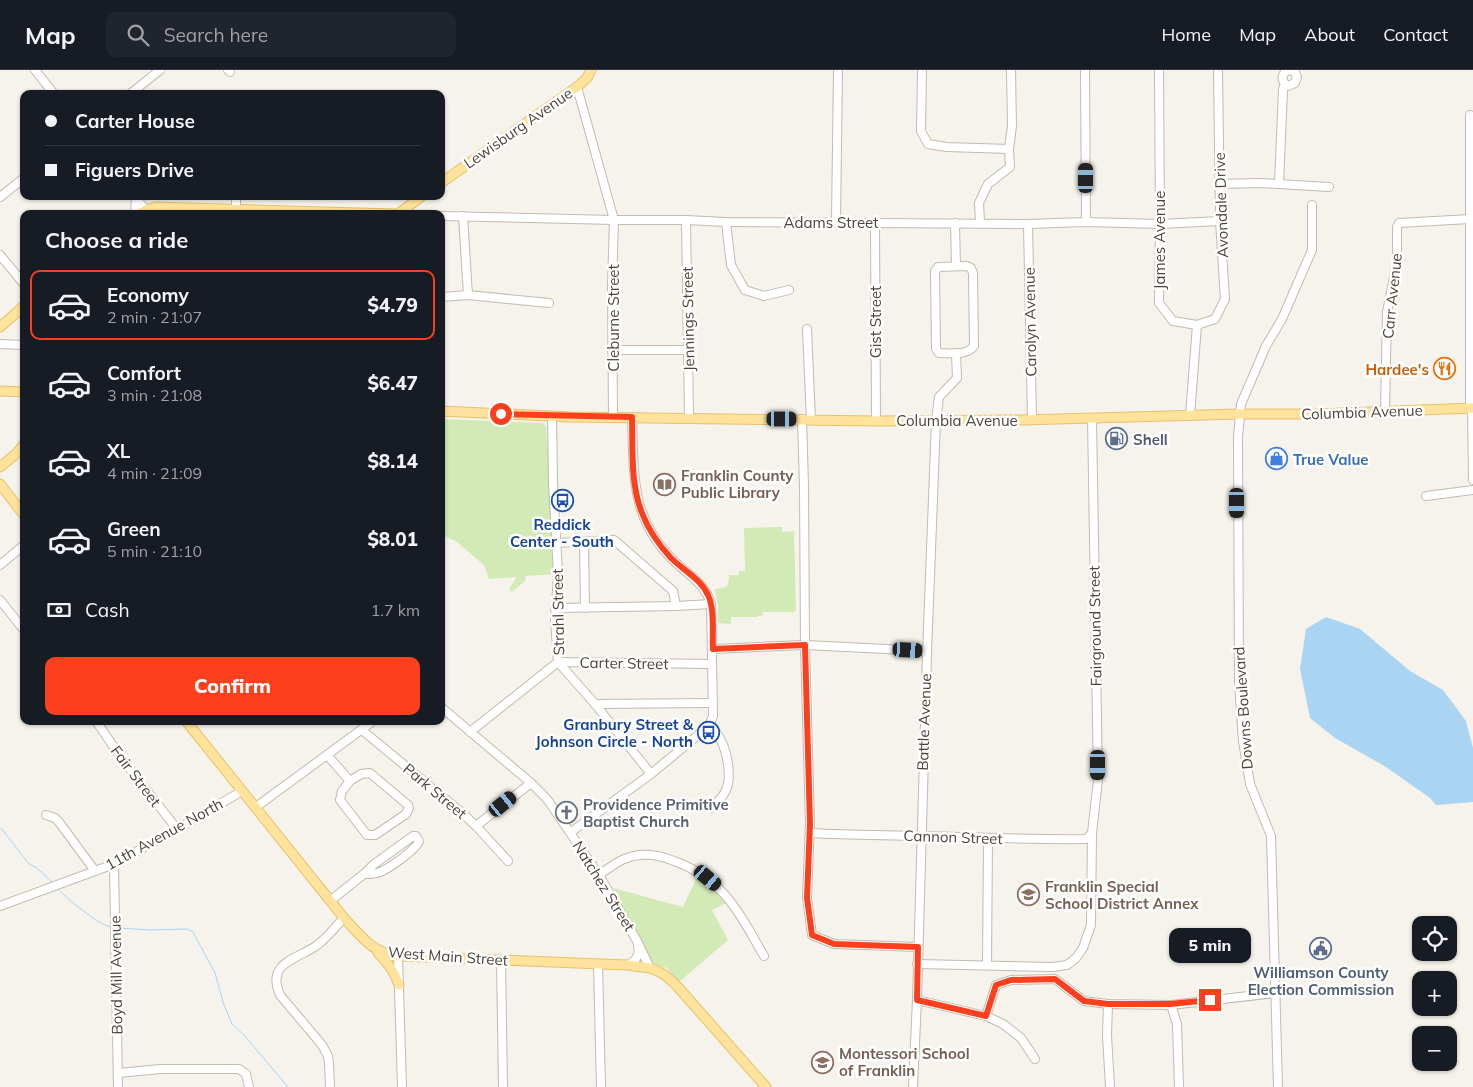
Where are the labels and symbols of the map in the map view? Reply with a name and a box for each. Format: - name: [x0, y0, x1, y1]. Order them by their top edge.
- street label: Lewisburg Avenue: [460, 83, 576, 173]
- street label: Avondale Drive: [1210, 152, 1232, 258]
- car: [1078, 163, 1093, 193]
- street label: James Avenue: [1150, 191, 1169, 289]
- street label: Adams Street: [784, 213, 878, 232]
- street label: Carr Avenue: [1378, 252, 1406, 340]
- street label: Cleburne Street: [604, 264, 623, 372]
- street label: Jennings Street: [678, 266, 698, 372]
- street label: Carolyn Avenue: [1020, 267, 1040, 377]
- street label: Gist Street: [866, 286, 885, 358]
- restaurant icon: Hardee's: [1433, 357, 1457, 381]
- place label: Hardee's: [1365, 360, 1429, 379]
- street label: Columbia Avenue: [1301, 400, 1423, 424]
- route start: [490, 403, 512, 425]
- street label: Columbia Avenue: [896, 411, 1018, 430]
- car: [767, 412, 797, 427]
- fuel station icon: Shell: [1105, 427, 1129, 451]
- place label: Shell: [1133, 430, 1168, 449]
- shop icon: True Value: [1265, 447, 1289, 471]
- place label: True Value: [1293, 450, 1369, 469]
- place label: Franklin County Public Library: [681, 466, 794, 502]
- library icon: Franklin County Public Library: [653, 472, 677, 496]
- car: [1229, 488, 1244, 518]
- bus stop icon: Reddick Center - South: [550, 489, 574, 513]
- place label: Reddick Center - South: [510, 515, 614, 551]
- street label: Fairground Street: [1084, 565, 1106, 687]
- street label: Strahl Street: [548, 568, 568, 656]
- car: [892, 642, 923, 658]
- street label: Downs Boulevard: [1229, 646, 1257, 770]
- street label: Carter Street: [579, 653, 669, 673]
- street label: Battle Avenue: [913, 673, 935, 771]
- place label: Granbury Street & Johnson Circle - North: [535, 715, 694, 751]
- bus stop icon: Granbury Street & Johnson Circle - North: [697, 721, 721, 745]
- street label: Fair Street: [107, 742, 165, 810]
- car: [1090, 750, 1105, 780]
- street label: Park Street: [399, 759, 471, 823]
- car: [486, 789, 519, 819]
- street label: 11th Avenue North: [102, 794, 226, 874]
- place label: Providence Primitive Baptist Church: [583, 795, 729, 831]
- church icon: Providence Primitive Baptist Church: [555, 801, 579, 825]
- street label: Cannon Street: [903, 826, 1003, 848]
- street label: Natchez Street: [569, 837, 639, 935]
- car: [691, 863, 724, 893]
- place label: Franklin Special School District Annex: [1045, 877, 1199, 913]
- school or university icon: Franklin Special School District Annex: [1017, 883, 1041, 907]
- street label: Boyd Mill Avenue: [105, 915, 127, 1035]
- callout: 5 min: [1169, 928, 1251, 962]
- public building icon: Williamson County Election Commission: [1309, 937, 1333, 961]
- street label: West Main Street: [387, 942, 509, 970]
- place label: Williamson County Election Commission: [1248, 963, 1394, 999]
- route end: [1199, 989, 1221, 1011]
- place label: Montessori School of Franklin: [839, 1044, 970, 1080]
- school or university icon: Montessori School of Franklin: [811, 1050, 835, 1074]

